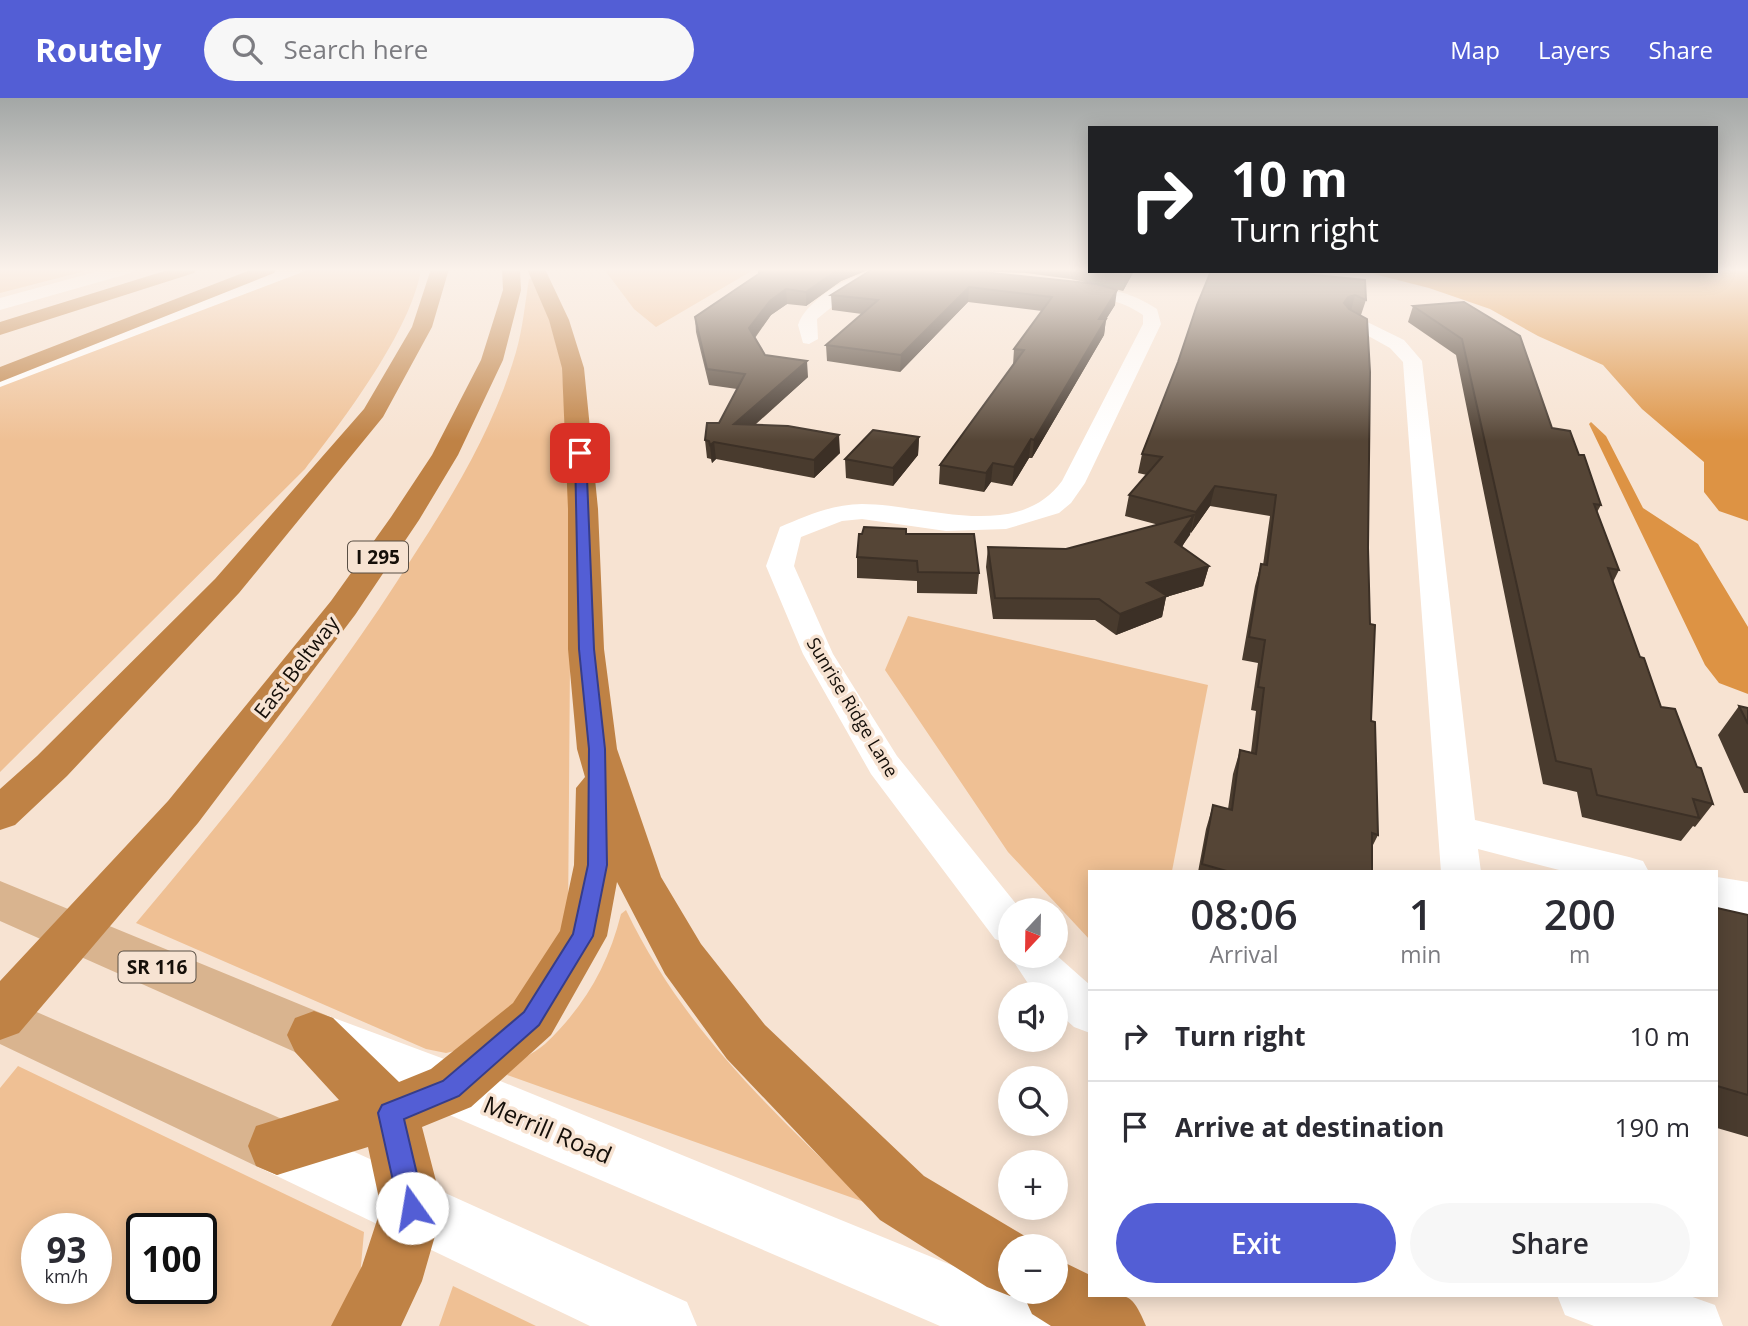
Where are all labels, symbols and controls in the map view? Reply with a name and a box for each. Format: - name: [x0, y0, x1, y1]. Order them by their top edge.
- search box: [204, 18, 694, 81]
- text: Routely: [35, 27, 162, 72]
- icon: search: [228, 30, 266, 68]
- text: Search here: [284, 31, 428, 67]
- text: Map: [1450, 33, 1500, 66]
- text: Layers: [1538, 33, 1611, 66]
- text: Share: [1649, 33, 1713, 66]
- text: 10 m: [1231, 145, 1348, 211]
- icon: right: [1116, 154, 1207, 245]
- text: Turn right: [1231, 208, 1379, 251]
- pin: [550, 423, 610, 483]
- icon: arrive: [561, 434, 599, 472]
- road number: I 295: [348, 542, 408, 572]
- street label: East Beltway: [247, 610, 345, 724]
- street label: Sunrise Ridge Lane: [802, 633, 904, 781]
- text: 08:06: [1190, 885, 1298, 942]
- text: 1: [1409, 885, 1433, 942]
- text: 200: [1544, 885, 1616, 942]
- north arrow: [998, 898, 1068, 968]
- map controls: [998, 898, 1068, 1304]
- text: Arrival: [1209, 938, 1279, 970]
- text: min: [1400, 938, 1441, 970]
- text: m: [1569, 938, 1590, 970]
- road number: SR 116: [118, 952, 196, 982]
- button: sound: [998, 982, 1068, 1052]
- icon: right: [1116, 1017, 1154, 1055]
- text: Turn right: [1175, 1018, 1306, 1054]
- text: 10 m: [1629, 1018, 1690, 1054]
- button: search: [998, 1066, 1068, 1136]
- street label: Merrill Road: [479, 1087, 617, 1171]
- icon: arrive: [1116, 1108, 1154, 1146]
- text: Arrive at destination: [1175, 1109, 1444, 1145]
- text: 190 m: [1615, 1109, 1690, 1145]
- button: +: [998, 1150, 1068, 1220]
- position arrow: [375, 1171, 449, 1245]
- button: Exit: [1116, 1203, 1396, 1283]
- button: Share: [1410, 1203, 1690, 1283]
- speed limit sign: 100: [126, 1213, 217, 1304]
- text: 93: [46, 1226, 87, 1273]
- button: −: [998, 1234, 1068, 1304]
- text: km/h: [45, 1264, 88, 1288]

